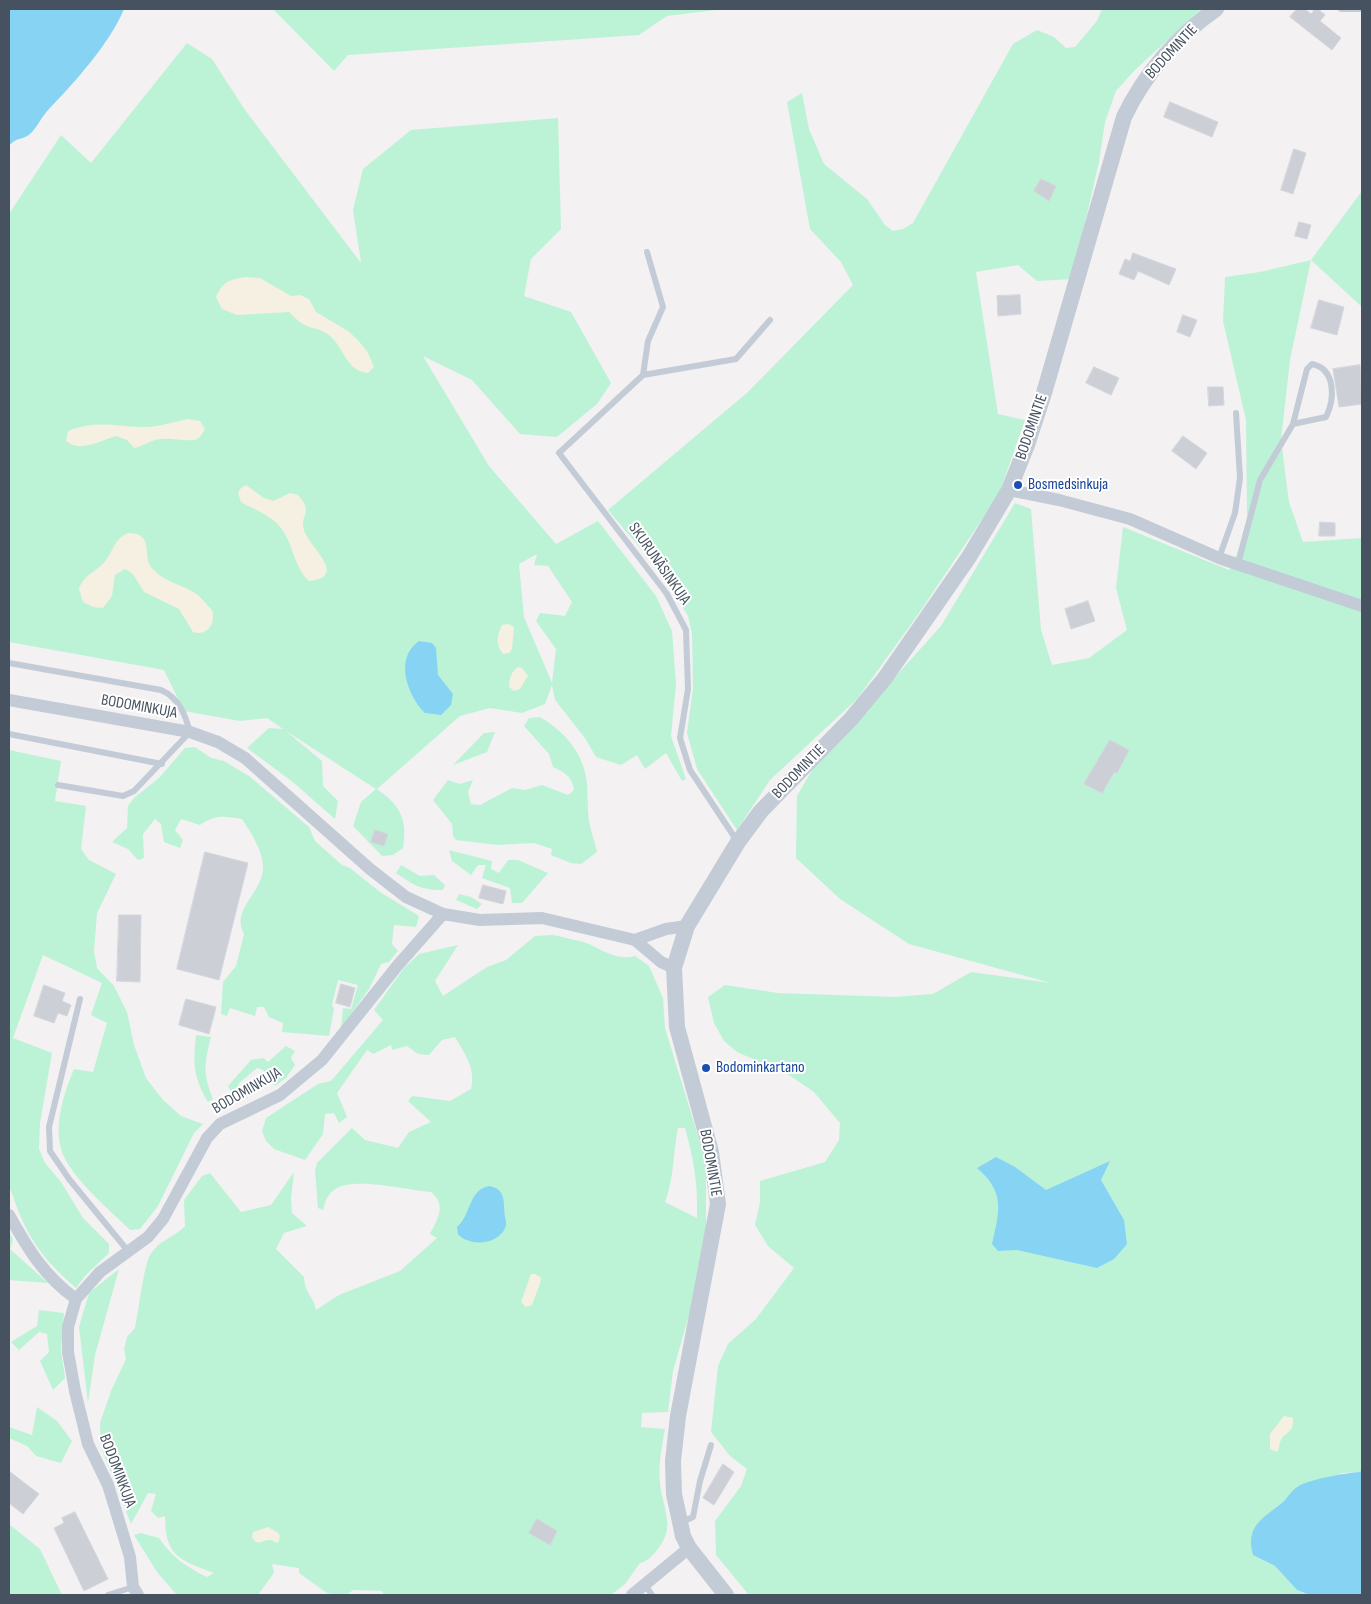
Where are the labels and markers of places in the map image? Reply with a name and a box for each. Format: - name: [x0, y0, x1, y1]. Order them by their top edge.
- place label: Bosmedsinkuja: [1028, 475, 1108, 495]
- marker: Bosmedsinkuja: [1012, 479, 1024, 491]
- place label: Bodominkartano: [716, 1058, 805, 1078]
- marker: Bodominkartano: [700, 1062, 712, 1074]

